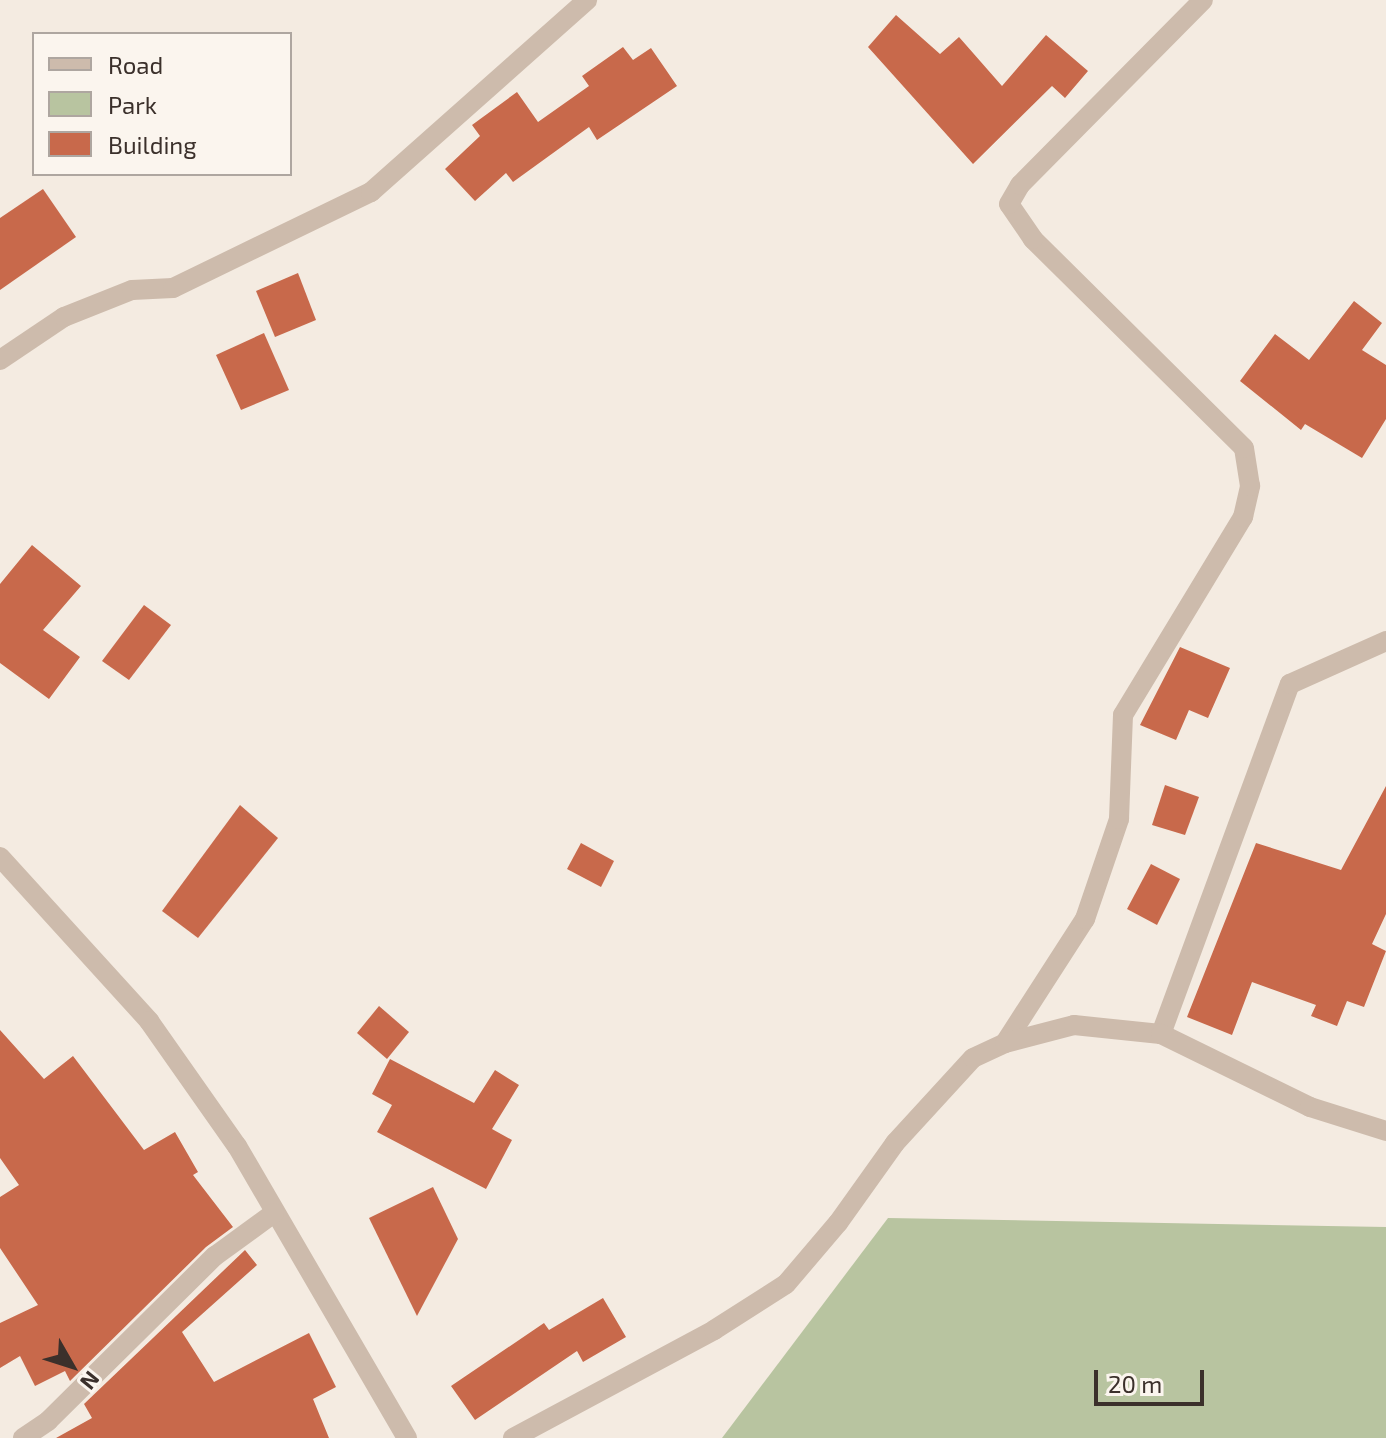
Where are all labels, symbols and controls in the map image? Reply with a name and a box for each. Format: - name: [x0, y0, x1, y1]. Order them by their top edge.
- legend: [32, 32, 292, 176]
- text: Road: [108, 50, 163, 79]
- text: Park: [108, 90, 157, 119]
- text: Building: [108, 130, 197, 159]
- north arrow: [32, 1326, 112, 1406]
- scale bar: [1098, 1354, 1208, 1404]
- text: N: [76, 1367, 106, 1395]
- text: 20 m: [1108, 1369, 1162, 1398]

